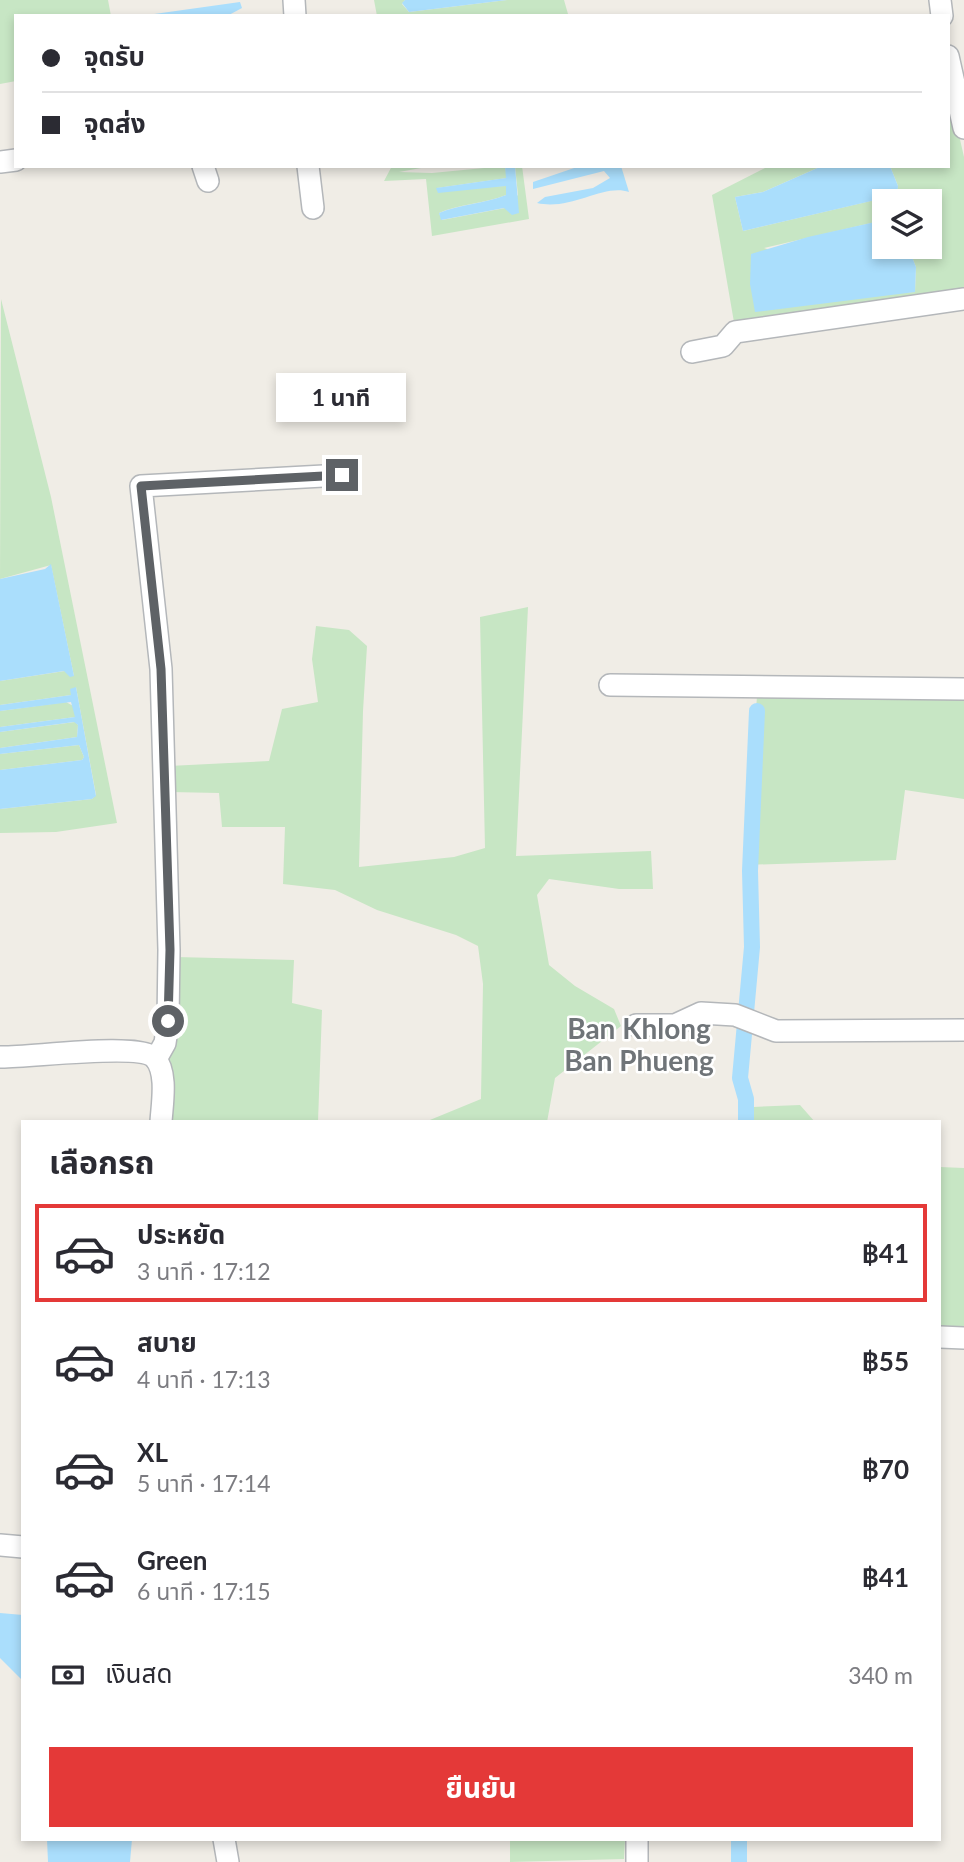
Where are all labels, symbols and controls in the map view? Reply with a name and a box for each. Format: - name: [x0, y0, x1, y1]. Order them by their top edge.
- text: จุดรับ: [84, 40, 145, 72]
- text: จุดส่ง: [84, 107, 146, 139]
- map controls: [872, 189, 942, 259]
- button: layers: [872, 189, 942, 259]
- callout: 1 นาที: [277, 374, 407, 422]
- text: 1 นาที: [312, 383, 370, 411]
- route end: [326, 459, 358, 491]
- route start: [152, 1005, 184, 1037]
- district label: Ban Khlong Ban Phueng: [564, 1011, 714, 1077]
- text: เลือกรถ: [49, 1142, 154, 1181]
- text: ประหยัด: [137, 1218, 225, 1250]
- icon: car: [53, 1222, 116, 1285]
- text: ฿41: [861, 1237, 909, 1269]
- text: 3 นาที · 17:12: [137, 1257, 271, 1285]
- text: สบาย: [137, 1326, 197, 1358]
- icon: car: [53, 1330, 116, 1393]
- text: ฿55: [861, 1345, 909, 1377]
- text: 4 นาที · 17:13: [137, 1365, 271, 1393]
- text: XL: [137, 1436, 168, 1468]
- icon: car: [53, 1438, 116, 1501]
- text: ฿70: [861, 1453, 909, 1485]
- text: 5 นาที · 17:14: [137, 1469, 271, 1497]
- text: Green: [137, 1544, 207, 1576]
- icon: car: [53, 1546, 116, 1609]
- text: ฿41: [861, 1561, 909, 1593]
- text: 6 นาที · 17:15: [137, 1577, 271, 1605]
- icon: cash: [49, 1656, 87, 1694]
- text: เงินสด: [105, 1657, 172, 1689]
- text: 340 m: [848, 1661, 913, 1689]
- button: ยืนยัน: [49, 1747, 913, 1827]

